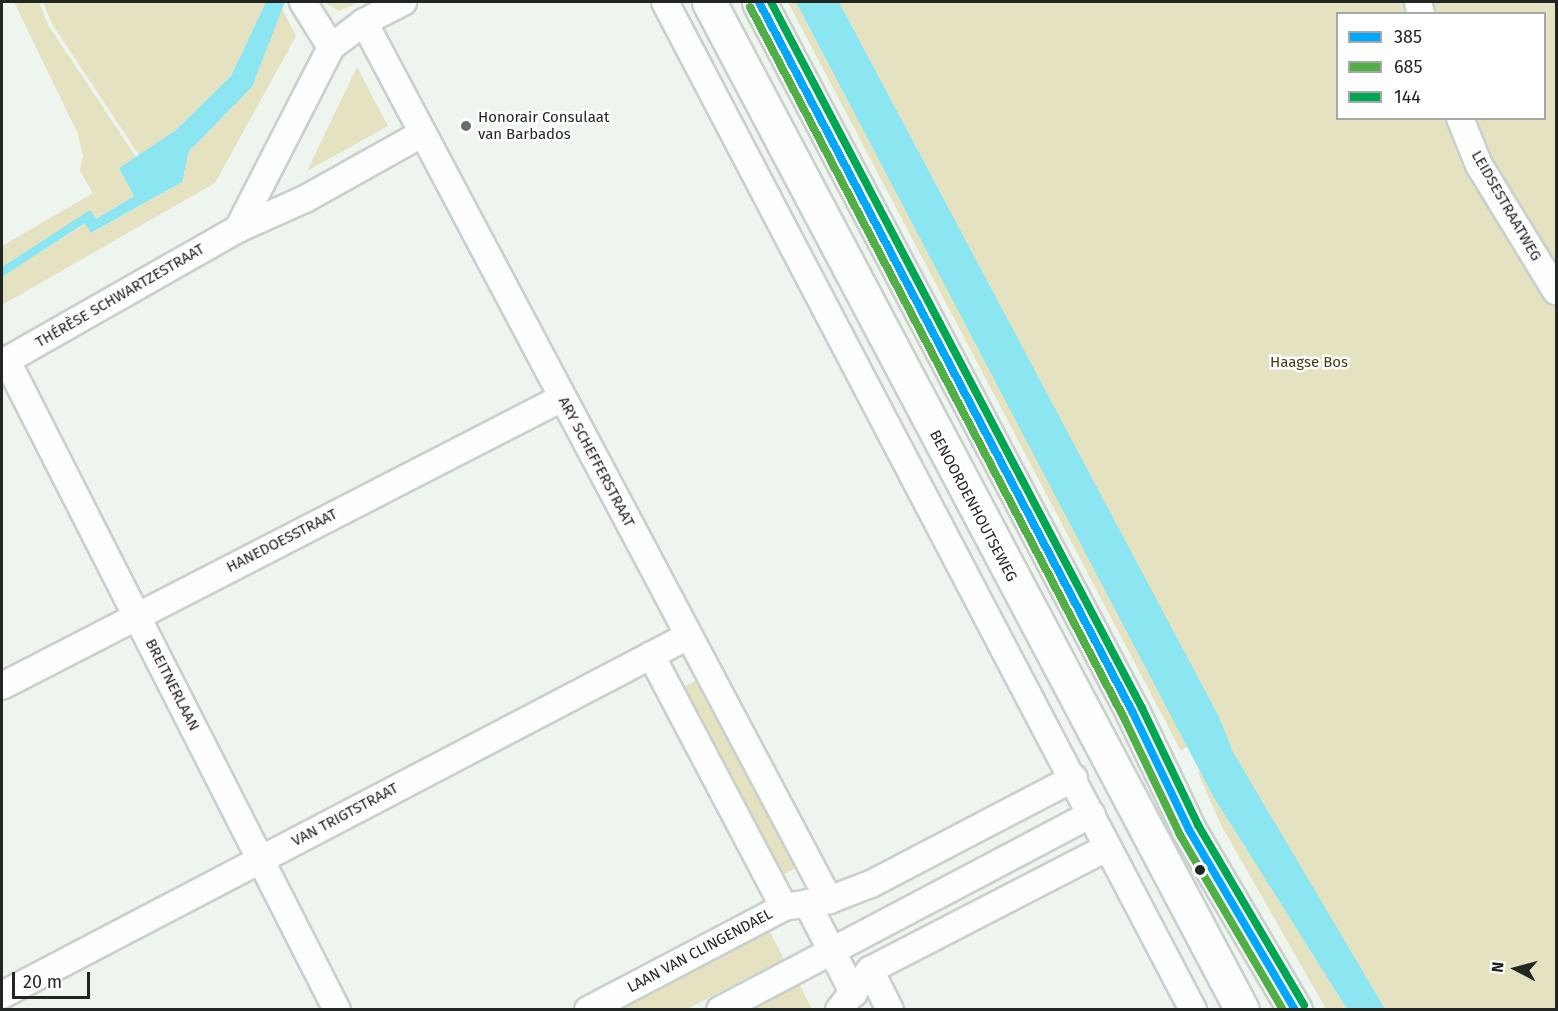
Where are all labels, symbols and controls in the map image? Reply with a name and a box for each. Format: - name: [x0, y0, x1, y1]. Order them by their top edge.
- legend: [1336, 12, 1546, 120]
- text: 385: [1394, 26, 1422, 48]
- text: 685: [1394, 56, 1423, 78]
- text: 144: [1394, 86, 1421, 108]
- place label: Honorair Consulaat van Barbados: [478, 108, 609, 143]
- marker: Honorair Consulaat van Barbados: [459, 119, 473, 133]
- street label: LEIDSESTRAATWEG: [1467, 148, 1545, 264]
- street label: THÉRÈSE SCHWARTZESTRAAT: [33, 240, 207, 352]
- park label: Haagse Bos: [1270, 354, 1348, 372]
- street label: ARY SCHEFFERSTRAAT: [554, 394, 638, 530]
- street label: BENOORDENHOUTSEWEG: [925, 427, 1021, 585]
- street label: HANEDOESSTRAAT: [224, 505, 340, 577]
- street label: BREITNERLAAN: [141, 636, 203, 734]
- street label: VAN TRIGTSTRAAT: [289, 779, 401, 851]
- unlabelled marker: [1194, 864, 1206, 876]
- street label: LAAN VAN CLINGENDAEL: [624, 905, 776, 997]
- north arrow: [1486, 939, 1546, 999]
- scale bar: [15, 960, 93, 998]
- text: N: [1488, 961, 1508, 973]
- text: 20 m: [23, 971, 62, 993]

